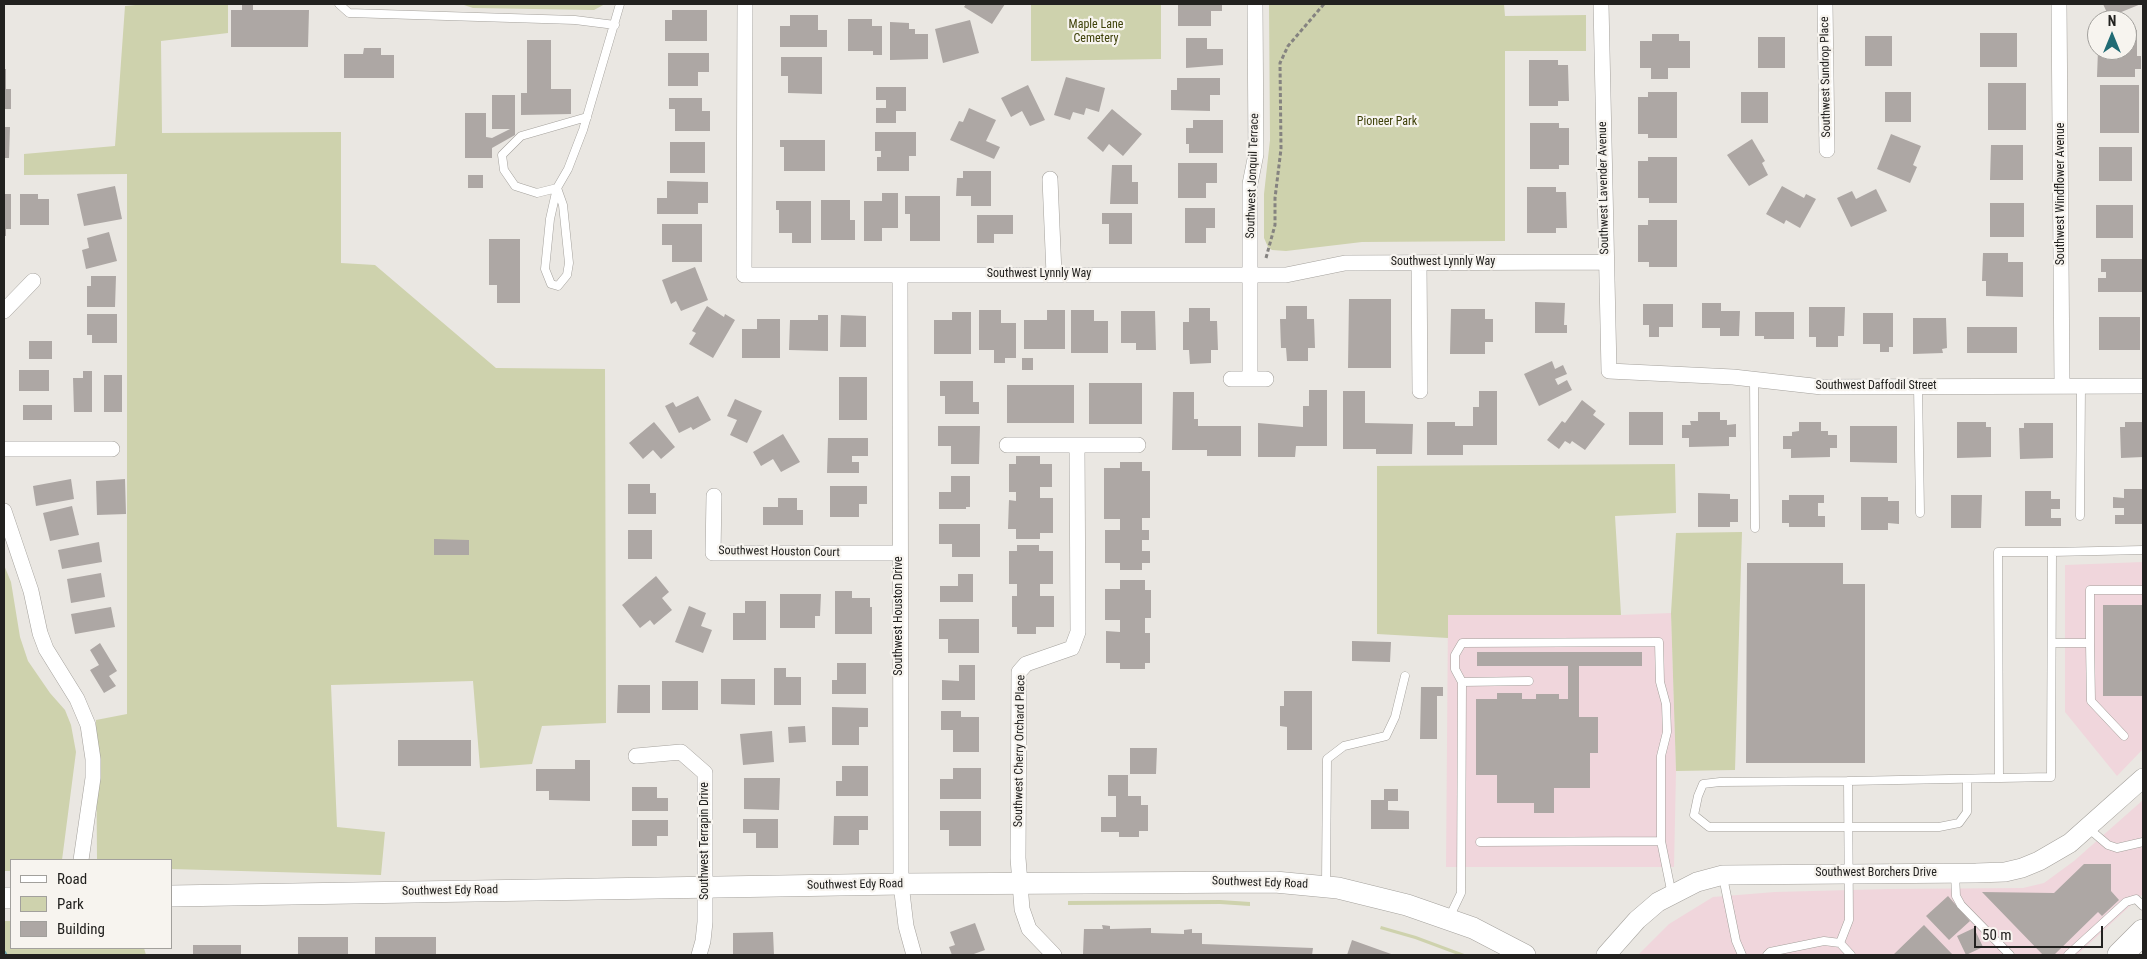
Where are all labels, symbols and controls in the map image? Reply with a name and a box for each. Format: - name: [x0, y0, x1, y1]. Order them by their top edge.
- north arrow: [2087, 10, 2137, 60]
- text: N: [2108, 13, 2116, 29]
- street label: Southwest Sundrop Place: [1818, 16, 1834, 138]
- park label: Maple Lane Cemetery: [1069, 18, 1123, 46]
- street label: Southwest Jonquil Terrace: [1244, 113, 1262, 239]
- park label: Pioneer Park: [1357, 115, 1417, 129]
- street label: Southwest Lavender Avenue: [1596, 121, 1612, 255]
- street label: Southwest Windflower Avenue: [2054, 123, 2068, 265]
- street label: Southwest Lynnly Way: [1391, 255, 1495, 269]
- street label: Southwest Lynnly Way: [987, 267, 1091, 281]
- street label: Southwest Daffodil Street: [1815, 379, 1937, 393]
- street label: Southwest Houston Court: [718, 544, 840, 560]
- street label: Southwest Houston Drive: [892, 556, 906, 676]
- street label: Southwest Cherry Orchard Place: [1011, 675, 1029, 827]
- street label: Southwest Terrapin Drive: [698, 782, 712, 900]
- legend: [10, 859, 172, 949]
- street label: Southwest Borchers Drive: [1815, 866, 1937, 880]
- text: Road: [57, 870, 87, 888]
- street label: Southwest Edy Road: [1212, 874, 1308, 892]
- street label: Southwest Edy Road: [807, 877, 903, 893]
- street label: Southwest Edy Road: [402, 883, 498, 899]
- text: Park: [57, 895, 84, 913]
- scale bar: [1977, 916, 2106, 948]
- text: Building: [57, 920, 105, 938]
- text: 50 m: [1982, 926, 2012, 944]

